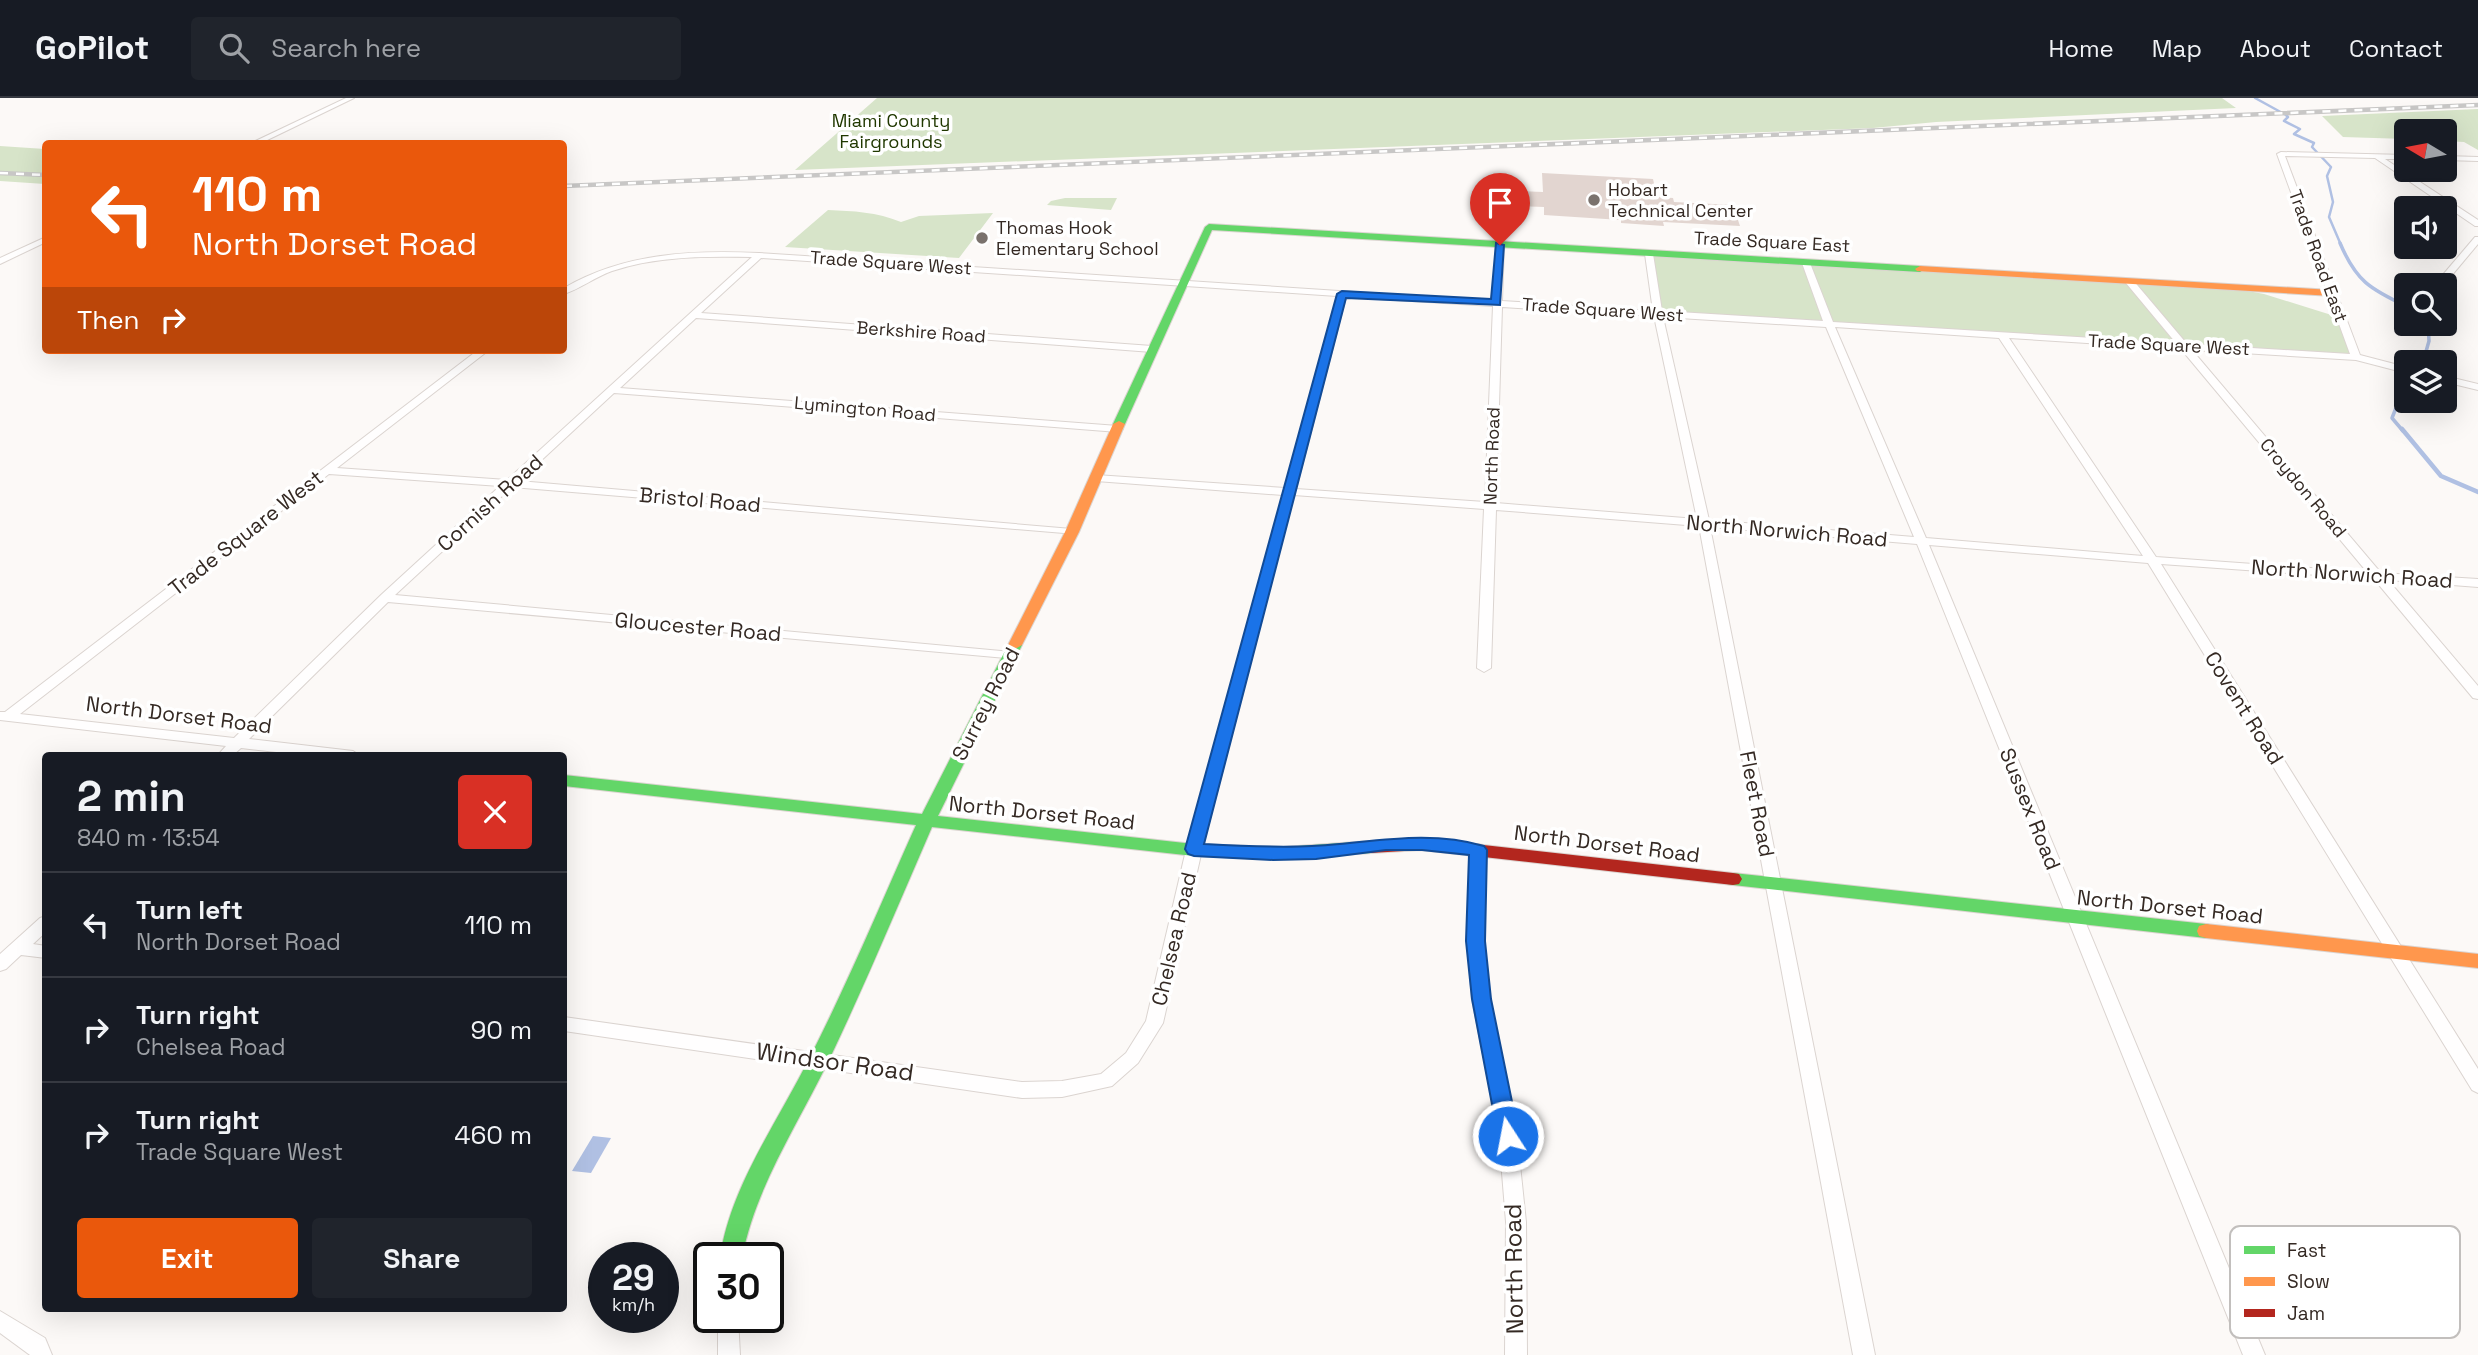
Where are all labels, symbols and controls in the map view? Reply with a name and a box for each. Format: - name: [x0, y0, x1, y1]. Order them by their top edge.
- search box: [191, 17, 681, 80]
- text: GoPilot: [35, 27, 149, 69]
- icon: search: [215, 29, 253, 67]
- text: Search here: [271, 31, 421, 65]
- text: Home: [2048, 33, 2114, 64]
- text: Map: [2152, 33, 2202, 64]
- text: About: [2240, 33, 2311, 64]
- text: Contact: [2349, 33, 2443, 64]
- park label: Miami County Fairgrounds: [832, 109, 950, 153]
- north arrow: [2394, 119, 2457, 182]
- map controls: [2394, 119, 2457, 413]
- text: 110 m: [192, 163, 322, 225]
- icon: left: [77, 168, 168, 259]
- pin: [1470, 173, 1530, 245]
- place label: Hobart Technical Center: [1608, 178, 1753, 222]
- icon: arrive: [1481, 184, 1519, 222]
- street label: Trade Road East: [2284, 186, 2353, 325]
- marker: Hobart Technical Center: [1586, 192, 1602, 208]
- button: sound: [2394, 196, 2457, 259]
- place label: Thomas Hook Elementary School: [996, 216, 1159, 260]
- text: North Dorset Road: [192, 224, 477, 264]
- street label: Trade Square East: [1693, 226, 1851, 257]
- marker: Thomas Hook Elementary School: [974, 230, 990, 246]
- street label: Trade Square West: [809, 245, 973, 280]
- button: search: [2394, 273, 2457, 336]
- street label: Trade Square West: [1521, 292, 1685, 327]
- icon: right: [154, 301, 192, 339]
- text: Then: [77, 303, 140, 337]
- street label: Berkshire Road: [856, 316, 987, 347]
- street label: Trade Square West: [2088, 329, 2251, 360]
- button: layers: [2394, 350, 2457, 413]
- street label: Lymington Road: [793, 391, 937, 426]
- street label: North Road: [1478, 407, 1505, 505]
- street label: Croydon Road: [2255, 433, 2352, 542]
- street label: Cornish Road: [431, 448, 548, 557]
- street label: Trade Square West: [163, 464, 328, 601]
- street label: Bristol Road: [638, 481, 762, 518]
- street label: North Norwich Road: [1685, 508, 1889, 553]
- street label: North Norwich Road: [2250, 553, 2454, 594]
- street label: Gloucester Road: [614, 606, 783, 647]
- street label: Surrey Road: [946, 643, 1026, 765]
- street label: Covent Road: [2199, 646, 2290, 769]
- street label: North Dorset Road: [85, 690, 274, 739]
- street label: Sussex Road: [1994, 744, 2067, 874]
- street label: Fleet Road: [1734, 749, 1781, 859]
- text: 2 min: [77, 770, 186, 823]
- button: close: [458, 775, 532, 849]
- street label: North Dorset Road: [948, 789, 1136, 836]
- street label: North Dorset Road: [1513, 819, 1702, 868]
- text: 840 m · 13:54: [77, 823, 220, 853]
- street label: Chelsea Road: [1145, 869, 1202, 1008]
- street label: North Dorset Road: [2076, 883, 2264, 930]
- text: Turn left: [136, 893, 243, 927]
- icon: left: [77, 906, 115, 944]
- text: 110 m: [465, 908, 532, 942]
- text: North Dorset Road: [136, 927, 341, 957]
- text: Turn right: [136, 998, 260, 1032]
- icon: right: [77, 1011, 115, 1049]
- text: 90 m: [470, 1013, 532, 1047]
- text: Chelsea Road: [136, 1032, 285, 1062]
- street label: Windsor Road: [754, 1035, 916, 1088]
- position arrow: [1471, 1099, 1545, 1173]
- text: Turn right: [136, 1103, 260, 1137]
- icon: right: [77, 1116, 115, 1154]
- text: 460 m: [454, 1118, 532, 1152]
- text: Trade Square West: [136, 1137, 343, 1167]
- street label: North Road: [1497, 1203, 1530, 1335]
- button: Exit: [77, 1218, 298, 1298]
- button: Share: [312, 1218, 532, 1298]
- legend: [2230, 1226, 2460, 1338]
- text: Fast: [2287, 1238, 2327, 1263]
- speed limit sign: 30: [693, 1242, 784, 1333]
- text: 29: [612, 1256, 655, 1300]
- text: Slow: [2287, 1269, 2330, 1294]
- text: km/h: [612, 1293, 655, 1316]
- text: Jam: [2287, 1301, 2325, 1326]

